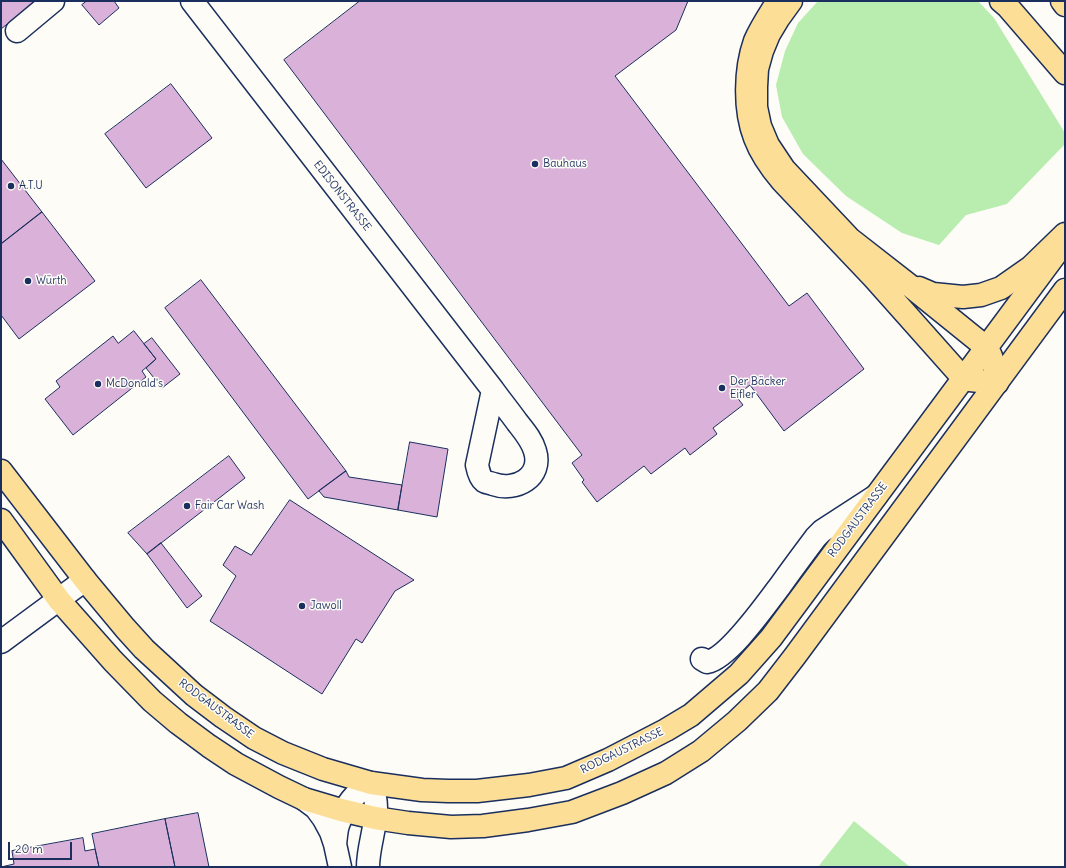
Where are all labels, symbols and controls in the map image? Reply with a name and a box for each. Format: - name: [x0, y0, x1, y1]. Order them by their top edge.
- place label: Bauhaus: [543, 157, 587, 171]
- street label: EDISONSTRASSE: [310, 158, 374, 234]
- marker: Bauhaus: [530, 159, 540, 169]
- place label: A.T.U: [19, 179, 43, 193]
- marker: A.T.U: [6, 181, 16, 191]
- place label: Würth: [36, 274, 67, 288]
- marker: Würth: [23, 276, 33, 286]
- place label: Der Bäcker Eifler: [730, 375, 786, 401]
- place label: McDonald's: [106, 377, 163, 391]
- marker: McDonald's: [93, 379, 103, 389]
- marker: Der Bäcker Eifler: [717, 383, 727, 393]
- street label: RODGAUSTRASSE: [826, 480, 890, 560]
- place label: Fair Car Wash: [195, 499, 264, 513]
- marker: Fair Car Wash: [182, 501, 192, 511]
- place label: Jawoll: [310, 599, 342, 613]
- marker: Jawoll: [297, 601, 307, 611]
- street label: RODGAUSTRASSE: [176, 677, 256, 741]
- street label: RODGAUSTRASSE: [578, 725, 666, 777]
- scale bar: [10, 834, 74, 860]
- text: 20 m: [15, 841, 43, 856]

